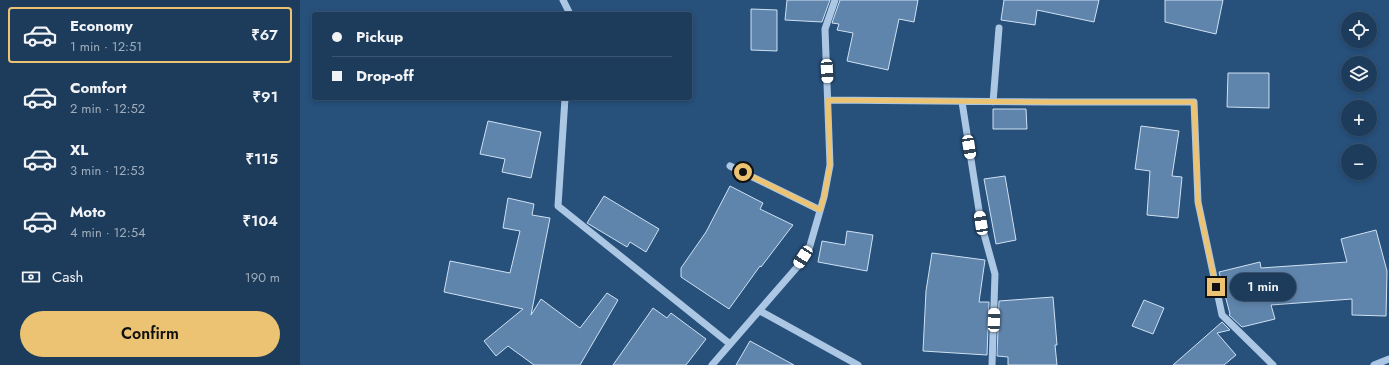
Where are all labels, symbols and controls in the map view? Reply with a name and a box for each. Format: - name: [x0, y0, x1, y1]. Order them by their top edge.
- map controls: [1341, 12, 1377, 180]
- button: locate: [1341, 12, 1377, 48]
- text: Economy: [70, 15, 133, 37]
- icon: car: [22, 17, 58, 53]
- text: ₹67: [251, 24, 278, 46]
- text: Pickup: [356, 26, 403, 48]
- text: 1 min · 12:51: [70, 37, 142, 56]
- button: layers: [1341, 56, 1377, 92]
- car: [820, 59, 834, 83]
- text: Drop-off: [356, 65, 414, 87]
- text: Comfort: [70, 77, 127, 99]
- icon: car: [22, 79, 58, 115]
- text: ₹91: [252, 86, 278, 108]
- text: 2 min · 12:52: [70, 99, 145, 118]
- button: +: [1341, 100, 1377, 136]
- car: [961, 134, 977, 160]
- text: XL: [70, 139, 88, 161]
- icon: car: [22, 141, 58, 177]
- button: −: [1341, 144, 1377, 180]
- text: ₹115: [245, 148, 278, 170]
- text: 3 min · 12:53: [70, 161, 145, 180]
- route start: [734, 163, 752, 181]
- text: Moto: [70, 201, 106, 223]
- icon: car: [22, 203, 58, 239]
- text: ₹104: [242, 210, 278, 232]
- car: [973, 210, 989, 236]
- text: 4 min · 12:54: [70, 223, 146, 242]
- car: [791, 244, 815, 270]
- icon: cash: [20, 266, 42, 288]
- text: Cash: [52, 266, 83, 288]
- text: 190 m: [245, 268, 280, 287]
- callout: 1 min: [1230, 273, 1296, 301]
- text: 1 min: [1247, 277, 1279, 296]
- route end: [1207, 278, 1225, 296]
- car: [988, 308, 1000, 332]
- button: Confirm: [20, 311, 280, 357]

